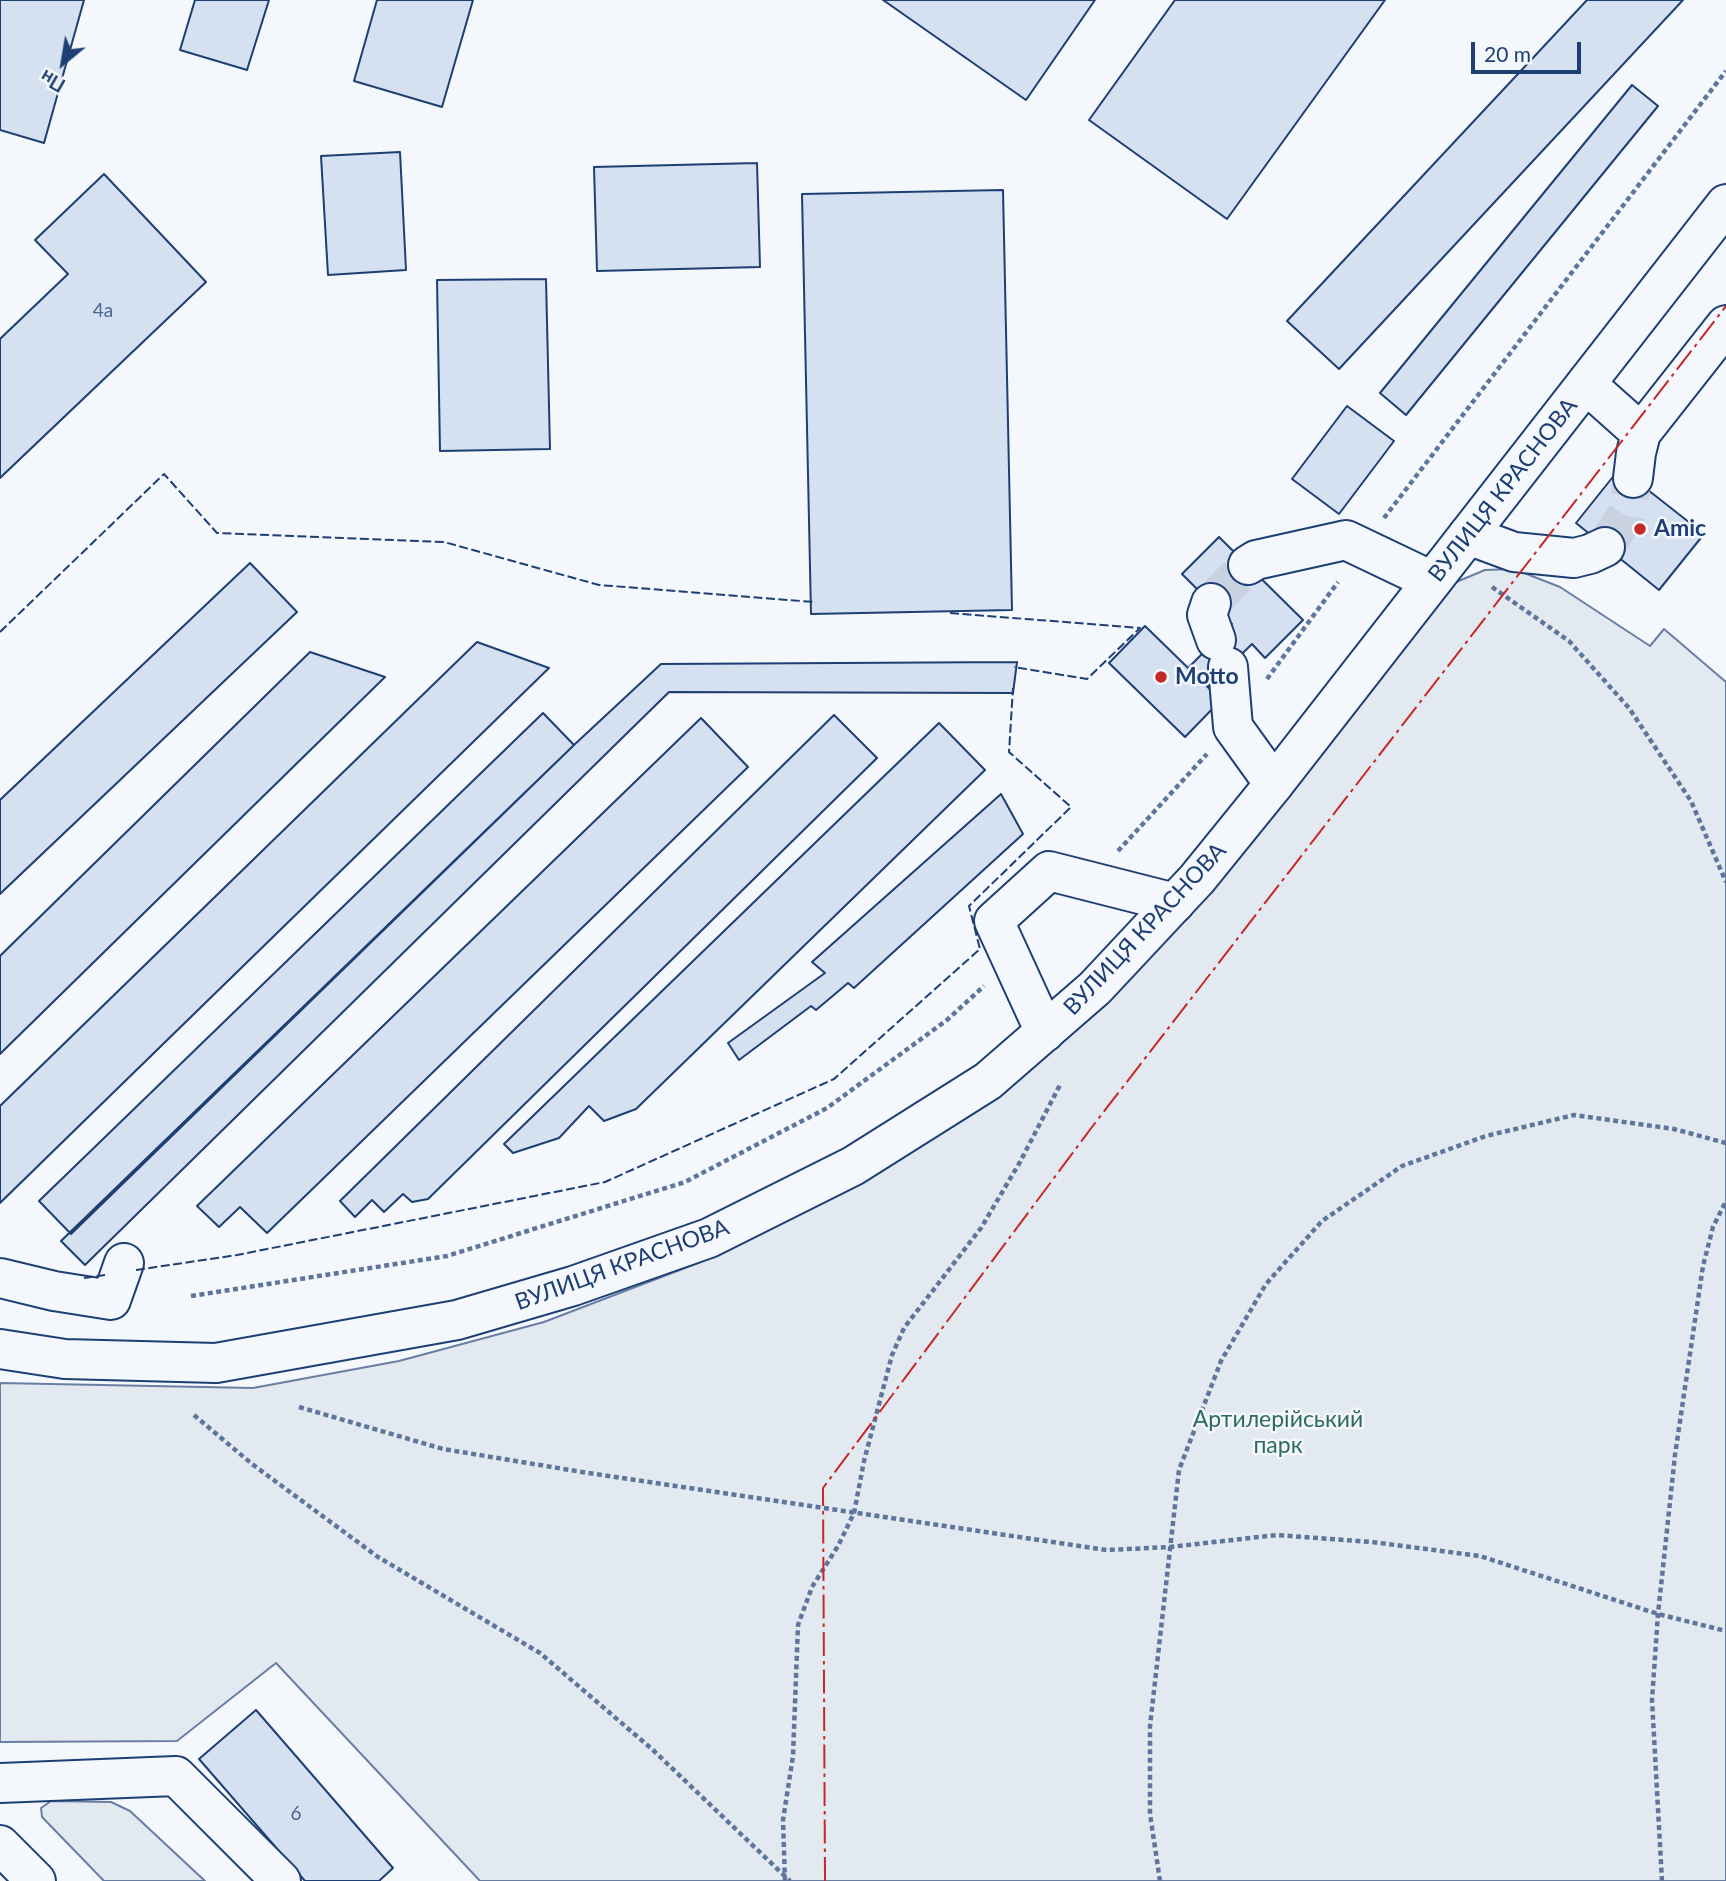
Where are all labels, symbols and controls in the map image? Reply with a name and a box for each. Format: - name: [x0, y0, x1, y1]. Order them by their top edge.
- north arrow: [28, 28, 98, 98]
- scale bar: [1474, 28, 1584, 72]
- text: 20 m: [1484, 41, 1531, 66]
- text: Пн: [36, 65, 69, 98]
- house number: 4а: [93, 300, 113, 322]
- street label: ВУЛИЦЯ КРАСНОВА: [1423, 393, 1583, 587]
- place label: Amic: [1654, 515, 1706, 543]
- marker: Amic: [1632, 521, 1648, 537]
- place label: Motto: [1175, 663, 1239, 691]
- marker: Motto: [1153, 669, 1169, 685]
- street label: ВУЛИЦЯ КРАСНОВА: [1058, 837, 1232, 1021]
- street label: ВУЛИЦЯ КРАСНОВА: [511, 1213, 733, 1317]
- park label: Артилерійський парк: [1193, 1406, 1363, 1460]
- house number: 6: [290, 1803, 302, 1825]

